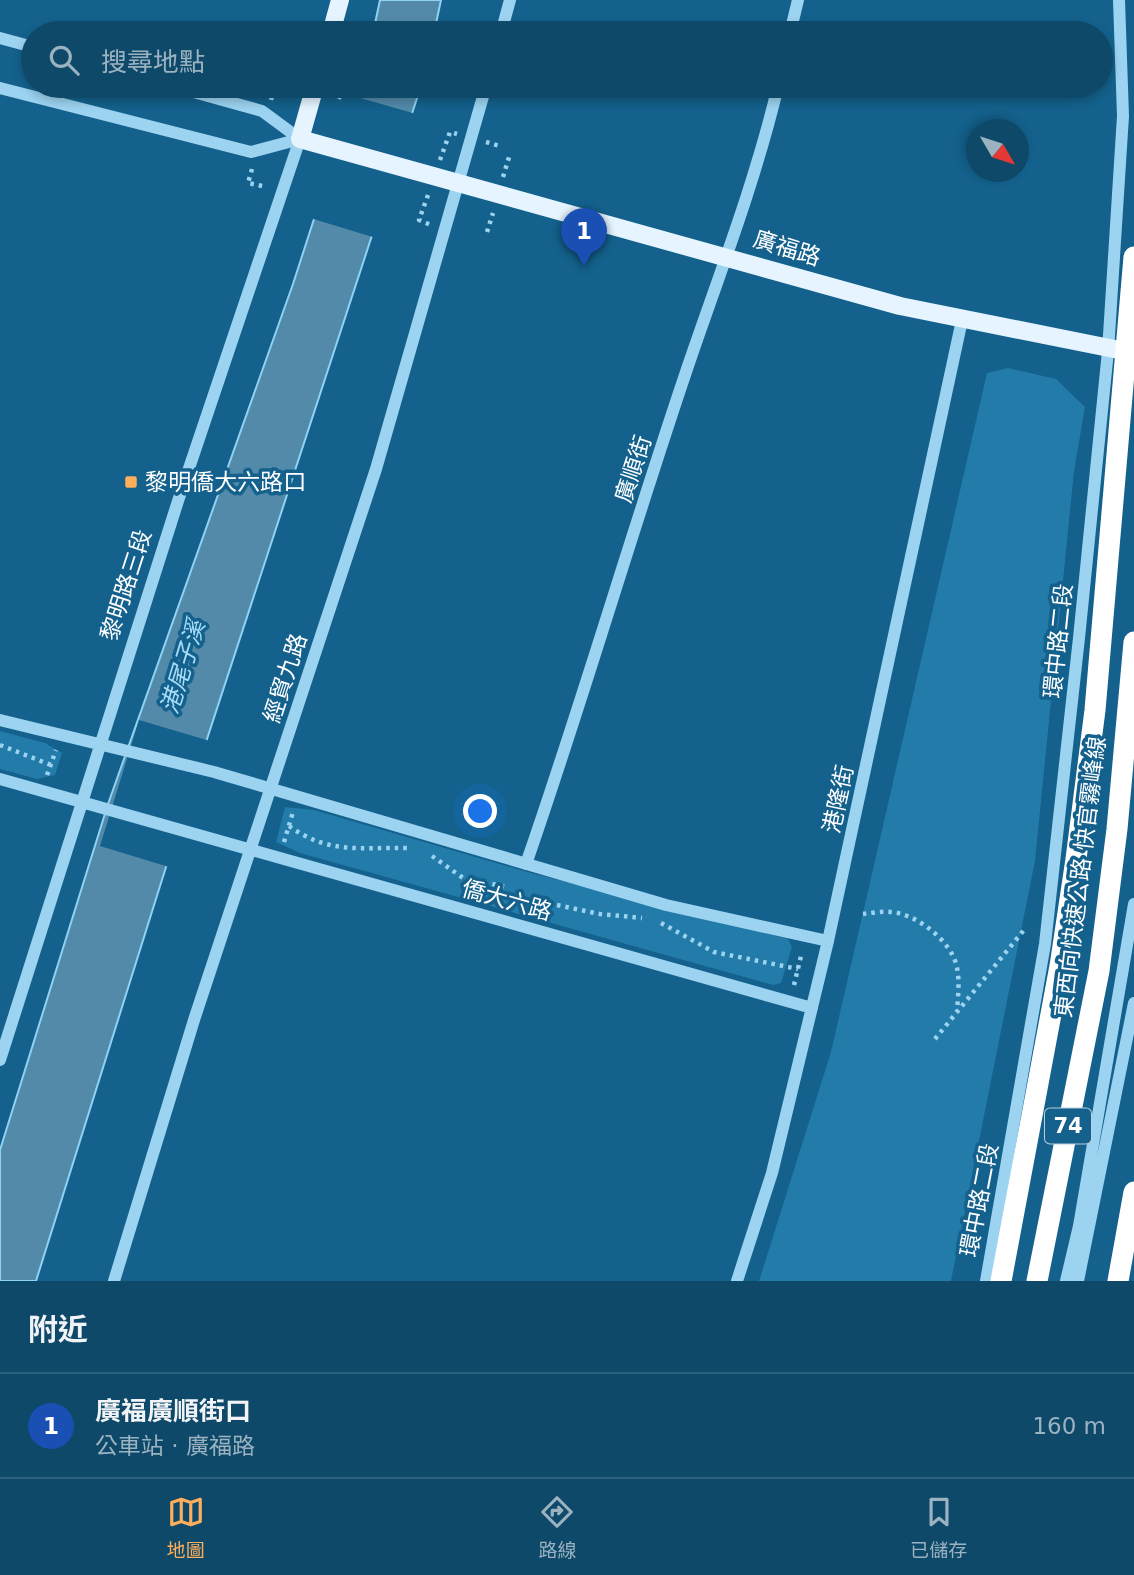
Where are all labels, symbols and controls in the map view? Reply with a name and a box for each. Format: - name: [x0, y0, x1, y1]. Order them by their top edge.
- search box: [21, 21, 1113, 98]
- icon: search: [45, 41, 83, 79]
- text: 搜尋地點: [101, 47, 205, 77]
- north arrow: [966, 119, 1029, 182]
- pin: 1: [561, 208, 607, 266]
- street label: 廣福路: [750, 225, 824, 271]
- street label: 廣順街: [610, 432, 656, 506]
- place label: 黎明僑大六路口: [145, 469, 306, 495]
- marker: 黎明僑大六路口: [123, 474, 139, 490]
- street label: 黎明路三段: [96, 526, 156, 644]
- street label: 環中路二段: [1039, 582, 1077, 700]
- water label: 港尾子溪: [156, 614, 211, 717]
- street label: 經貿九路: [258, 630, 312, 726]
- street label: 東西向快速公路 快官霧峰線: [1050, 735, 1110, 1019]
- street label: 港隆街: [818, 763, 858, 835]
- your location: [463, 794, 497, 828]
- street label: 僑大六路: [459, 875, 555, 925]
- road number: 74: [1045, 1108, 1091, 1144]
- street label: 環中路二段: [955, 1141, 1003, 1259]
- text: 附近: [28, 1312, 88, 1347]
- text: 廣福廣順街口: [95, 1396, 251, 1426]
- text: 1: [43, 1413, 59, 1439]
- text: 160 m: [1032, 1413, 1106, 1439]
- text: 公車站 · 廣福路: [95, 1433, 255, 1459]
- tab: 地圖: [167, 1493, 205, 1562]
- tab: 路線: [538, 1493, 576, 1562]
- tab: 已儲存: [910, 1493, 967, 1562]

